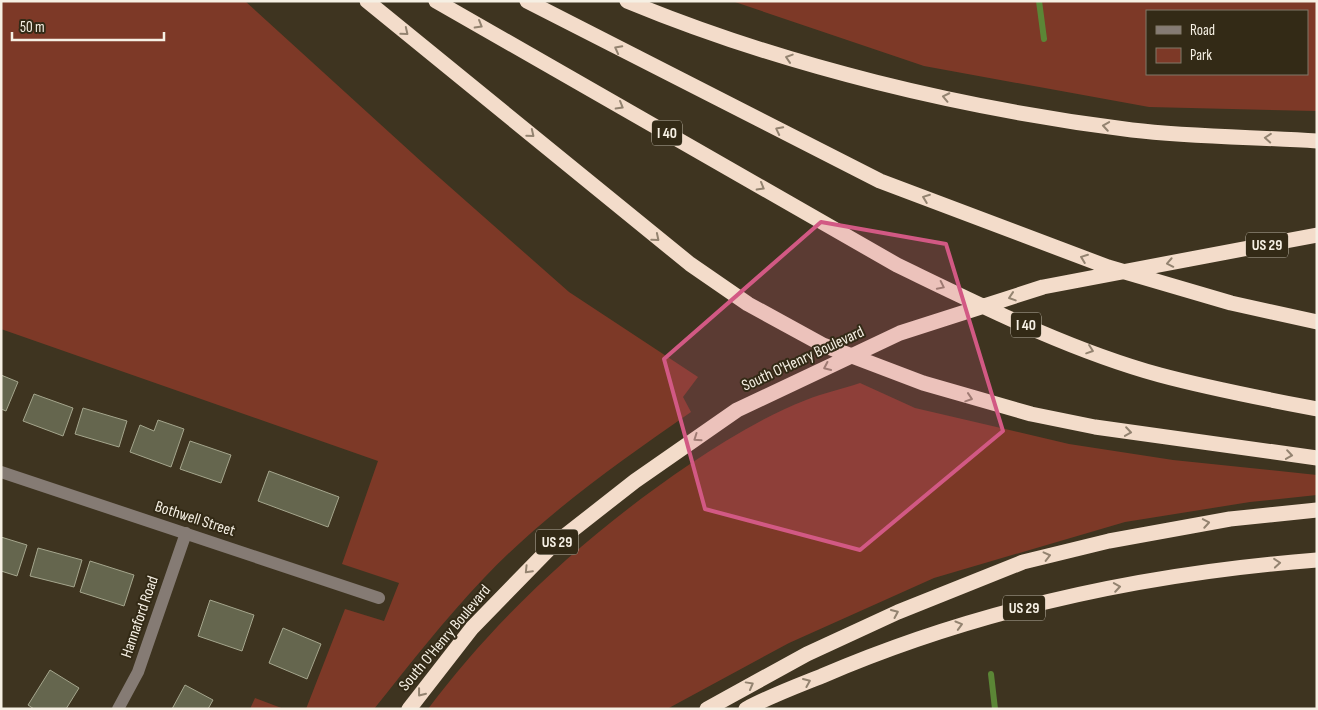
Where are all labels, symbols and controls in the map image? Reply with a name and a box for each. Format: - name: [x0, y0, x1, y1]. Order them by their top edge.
- scale bar: [12, 10, 165, 42]
- legend: [1146, 10, 1308, 75]
- text: 50 m: [20, 18, 45, 37]
- one-way arrow: [473, 19, 482, 29]
- text: Road: [1190, 21, 1215, 40]
- one-way arrow: [399, 26, 408, 35]
- one-way arrow: [615, 45, 624, 55]
- text: Park: [1190, 46, 1212, 65]
- one-way arrow: [785, 54, 793, 64]
- one-way arrow: [942, 92, 951, 103]
- one-way arrow: [614, 100, 623, 110]
- road number: I 40: [652, 120, 682, 146]
- one-way arrow: [1102, 121, 1110, 131]
- one-way arrow: [775, 126, 784, 136]
- one-way arrow: [525, 129, 534, 137]
- one-way arrow: [1264, 133, 1272, 144]
- one-way arrow: [755, 180, 764, 190]
- one-way arrow: [923, 194, 931, 204]
- one-way arrow: [650, 232, 659, 240]
- road number: US 29: [1246, 232, 1288, 258]
- one-way arrow: [1080, 254, 1089, 264]
- one-way arrow: [1166, 257, 1175, 268]
- one-way arrow: [936, 280, 945, 290]
- one-way arrow: [1008, 291, 1016, 301]
- road number: I 40: [1011, 312, 1041, 338]
- street label: South O'Henry Boulevard: [739, 322, 867, 396]
- one-way arrow: [1085, 345, 1094, 355]
- one-way arrow: [823, 361, 832, 371]
- one-way arrow: [965, 392, 973, 402]
- one-way arrow: [1124, 426, 1132, 437]
- one-way arrow: [693, 432, 702, 441]
- one-way arrow: [1284, 449, 1293, 459]
- street label: Bothwell Street: [153, 497, 238, 541]
- one-way arrow: [1202, 519, 1211, 529]
- road number: US 29: [536, 530, 578, 554]
- one-way arrow: [1043, 551, 1052, 562]
- one-way arrow: [1274, 558, 1282, 569]
- one-way arrow: [525, 565, 534, 574]
- street label: Hannaford Road: [117, 574, 163, 660]
- street label: South O'Henry Boulevard: [395, 581, 495, 695]
- one-way arrow: [1112, 583, 1121, 593]
- road number: US 29: [1003, 596, 1045, 620]
- one-way arrow: [890, 609, 899, 620]
- one-way arrow: [954, 620, 962, 630]
- one-way arrow: [802, 678, 811, 689]
- one-way arrow: [744, 682, 753, 692]
- one-way arrow: [419, 687, 427, 696]

